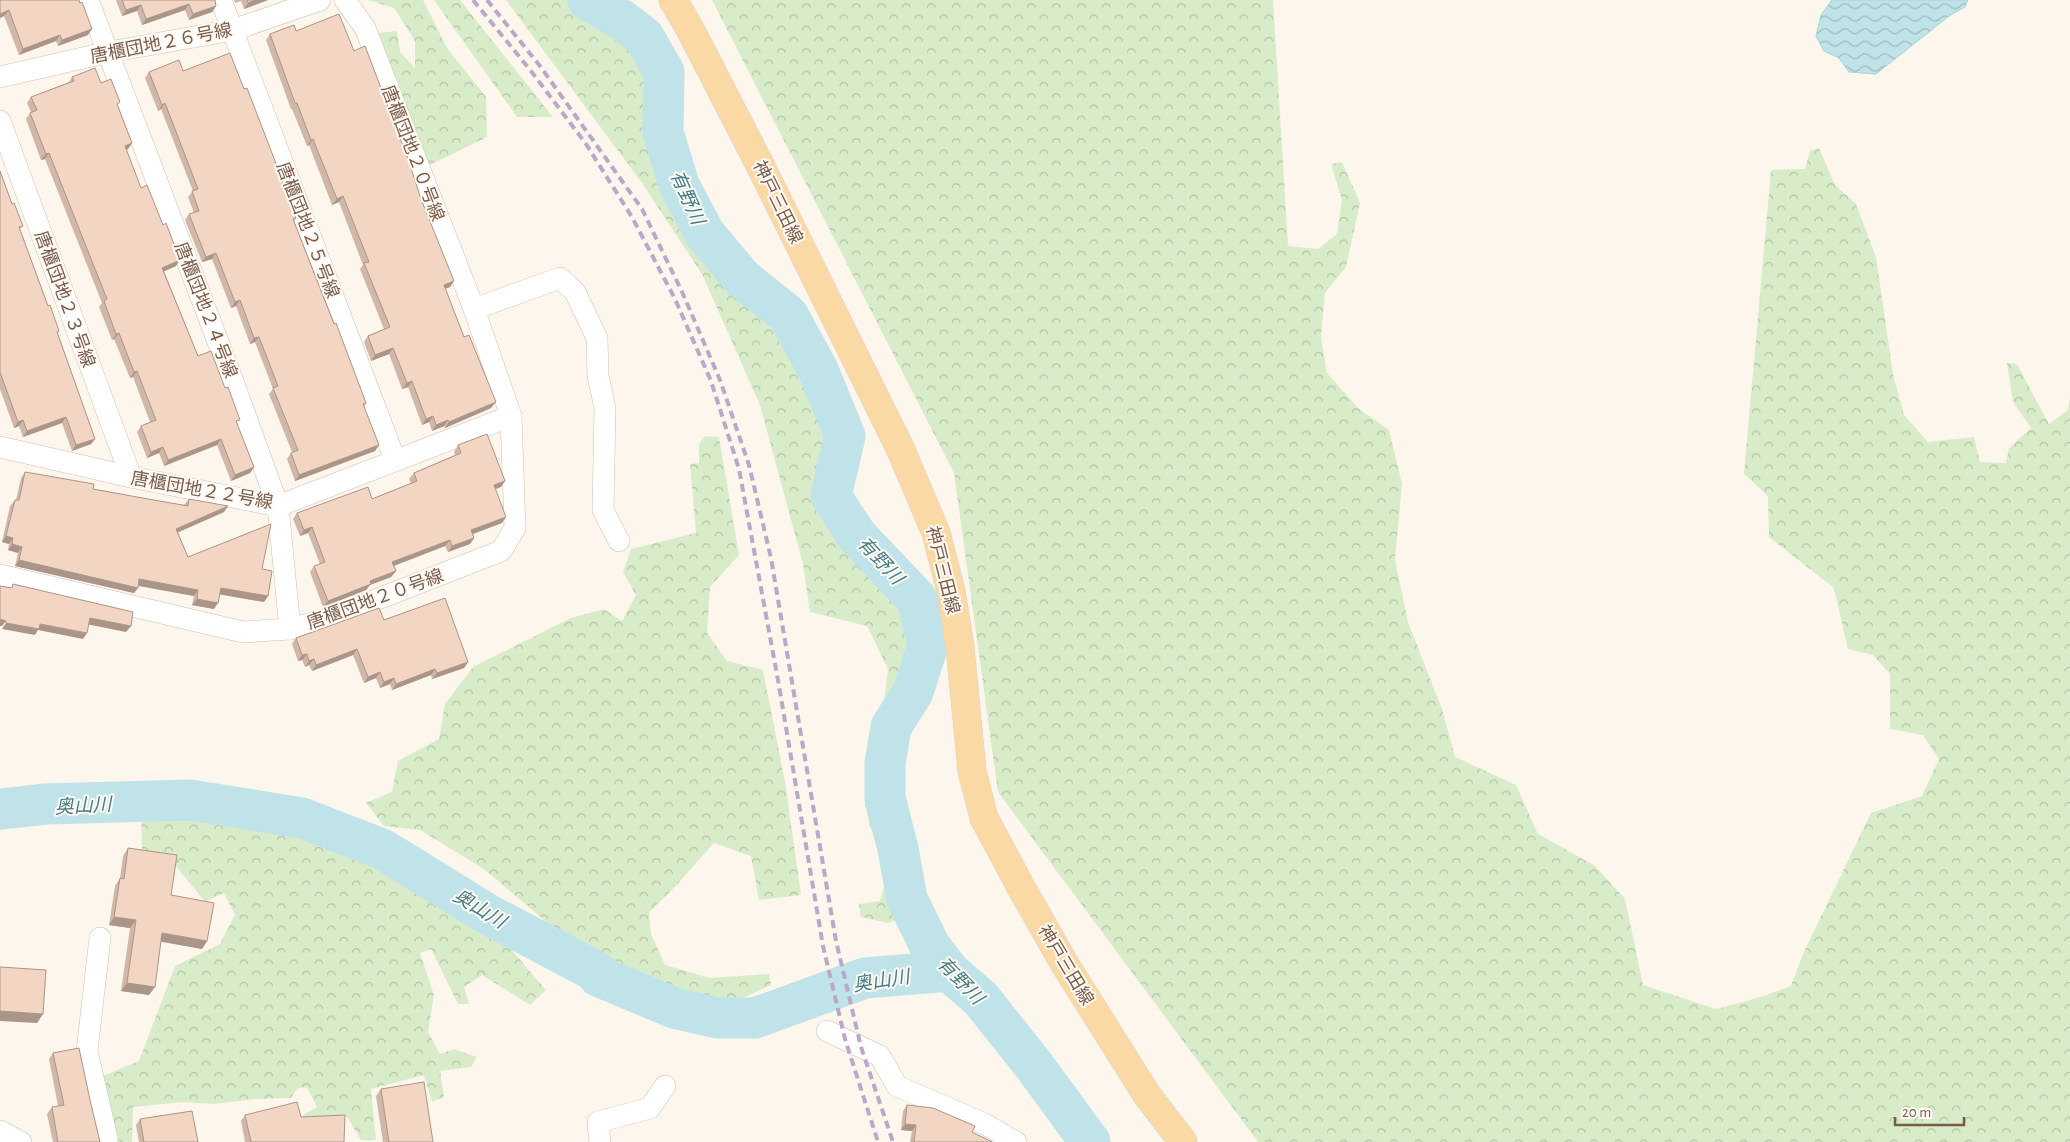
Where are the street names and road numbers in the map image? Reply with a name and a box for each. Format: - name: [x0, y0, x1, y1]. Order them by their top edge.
- street label: 唐櫃団地２６号線: [88, 19, 234, 67]
- street label: 唐櫃団地２０号線: [378, 82, 448, 224]
- street label: 神戸三田線: [749, 157, 807, 247]
- street label: 唐櫃団地２５号線: [273, 159, 343, 301]
- street label: 唐櫃団地２３号線: [31, 228, 99, 370]
- street label: 唐櫃団地２４号線: [171, 239, 241, 381]
- street label: 唐櫃団地２２号線: [129, 468, 275, 512]
- street label: 神戸三田線: [922, 524, 964, 616]
- street label: 唐櫃団地２０号線: [304, 565, 446, 633]
- street label: 神戸三田線: [1034, 921, 1098, 1009]

